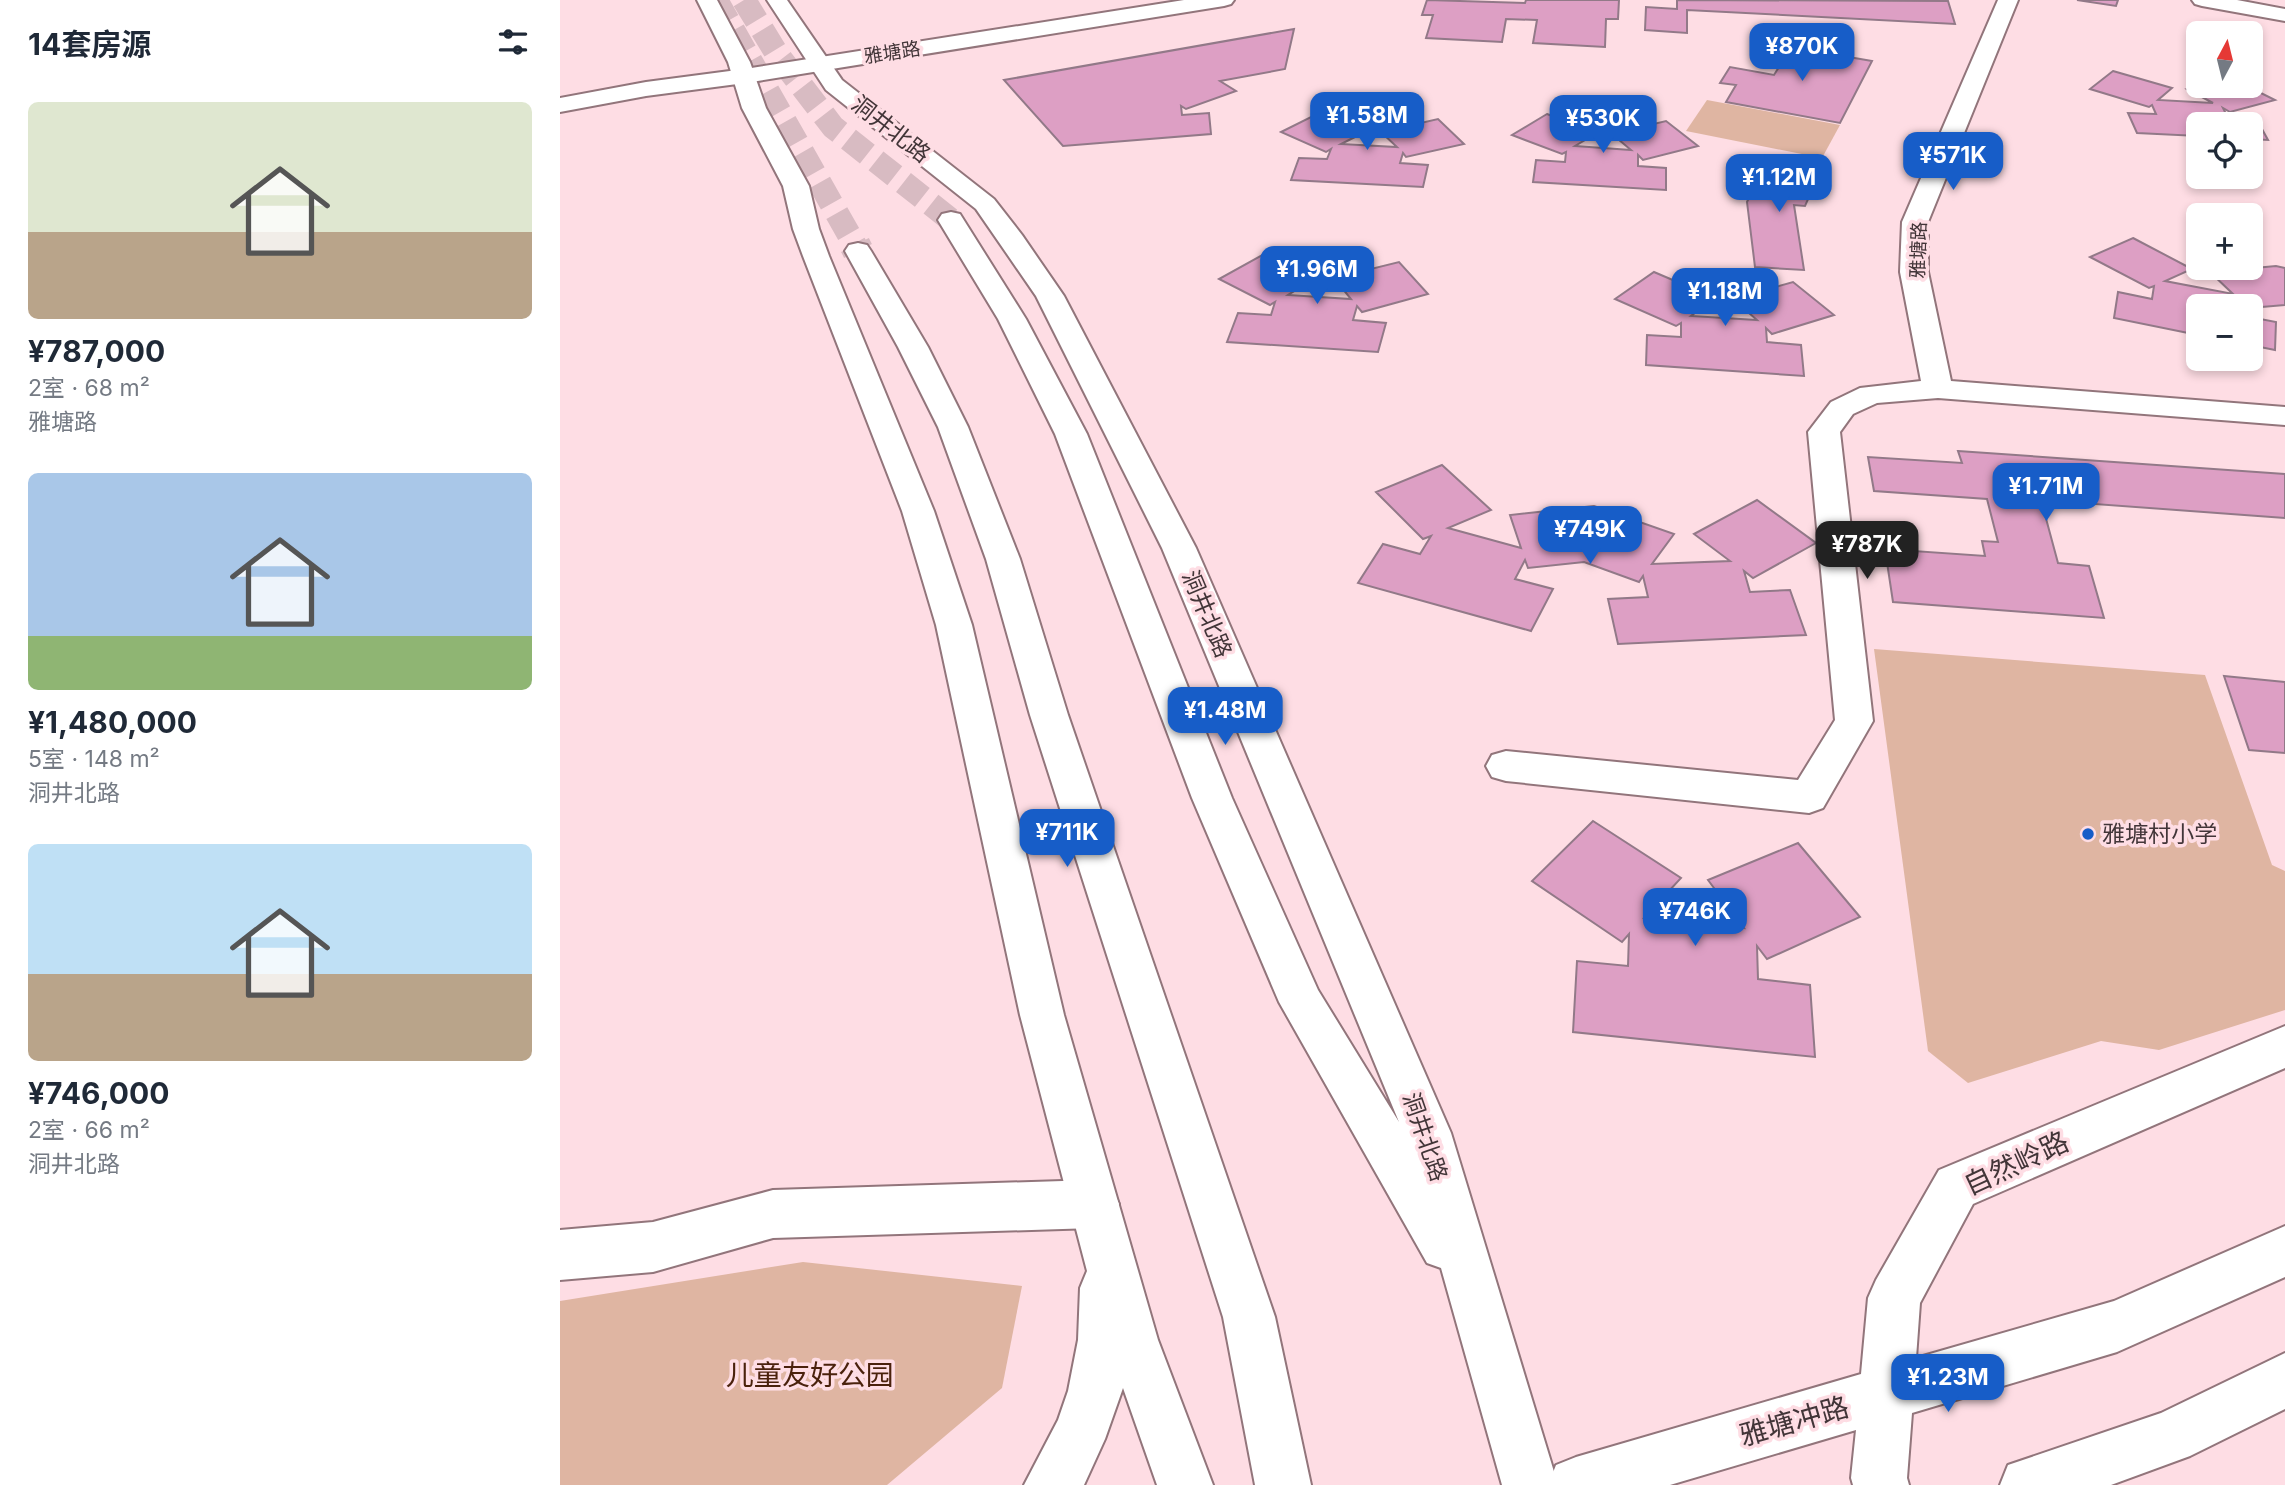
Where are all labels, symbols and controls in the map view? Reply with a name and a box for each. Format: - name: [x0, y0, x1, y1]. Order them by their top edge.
- north arrow: [2186, 21, 2263, 98]
- map controls: [2186, 21, 2263, 371]
- icon: filters: [494, 23, 532, 61]
- pin: ¥870K: [1753, 24, 1851, 83]
- text: 14套房源: [28, 26, 151, 62]
- text: ¥870K: [1765, 32, 1839, 60]
- street label: 雅塘路: [862, 37, 922, 68]
- street label: 洞井北路: [846, 90, 936, 168]
- pin: ¥1.58M: [1310, 92, 1424, 152]
- pin: ¥530K: [1554, 96, 1652, 155]
- text: ¥1.58M: [1326, 101, 1408, 129]
- text: ¥530K: [1566, 104, 1640, 132]
- button: locate: [2186, 112, 2263, 189]
- pin: ¥571K: [1904, 132, 2002, 192]
- text: ¥571K: [1919, 141, 1987, 169]
- icon: home: [217, 148, 343, 274]
- pin: ¥1.12M: [1722, 154, 1836, 214]
- text: ¥1.12M: [1742, 163, 1816, 191]
- button: +: [2186, 203, 2263, 280]
- street label: 雅塘路: [1906, 221, 1931, 279]
- pin: ¥1.96M: [1260, 246, 1374, 306]
- text: ¥1.96M: [1276, 255, 1358, 283]
- pin: ¥1.18M: [1668, 268, 1782, 328]
- text: ¥1.18M: [1688, 277, 1762, 305]
- button: −: [2186, 294, 2263, 371]
- text: ¥787,000: [28, 333, 165, 369]
- text: 2室 · 68 m²: [28, 374, 150, 402]
- text: 雅塘路: [28, 408, 97, 436]
- pin: ¥1.71M: [1989, 463, 2103, 523]
- text: ¥1.71M: [2009, 472, 2083, 500]
- pin: ¥749K: [1541, 506, 1639, 566]
- text: ¥749K: [1554, 515, 1626, 543]
- icon: home: [217, 519, 343, 645]
- pin: ¥787K: [1818, 522, 1916, 581]
- text: ¥787K: [1831, 530, 1903, 558]
- street label: 洞井北路: [1176, 566, 1238, 662]
- pin: ¥1.48M: [1168, 688, 1282, 747]
- text: ¥1.48M: [1184, 696, 1266, 724]
- text: ¥1,480,000: [28, 704, 197, 740]
- text: 5室 · 148 m²: [28, 745, 160, 773]
- text: 洞井北路: [28, 779, 120, 807]
- pin: ¥711K: [1018, 810, 1116, 869]
- text: ¥711K: [1036, 818, 1098, 846]
- place label: 雅塘村小学: [2102, 820, 2217, 848]
- marker: 雅塘村小学: [2080, 826, 2096, 842]
- pin: ¥746K: [1646, 888, 1744, 948]
- icon: home: [217, 890, 343, 1016]
- text: ¥746K: [1659, 897, 1731, 925]
- text: ¥746,000: [28, 1075, 170, 1111]
- street label: 洞井北路: [1397, 1089, 1453, 1185]
- text: 2室 · 66 m²: [28, 1116, 150, 1144]
- street label: 自然岭路: [1958, 1124, 2074, 1202]
- text: 洞井北路: [28, 1150, 120, 1178]
- pin: ¥1.23M: [1891, 1354, 2005, 1414]
- park label: 儿童友好公园: [726, 1358, 894, 1392]
- text: ¥1.23M: [1907, 1363, 1989, 1391]
- street label: 雅塘冲路: [1735, 1389, 1853, 1453]

